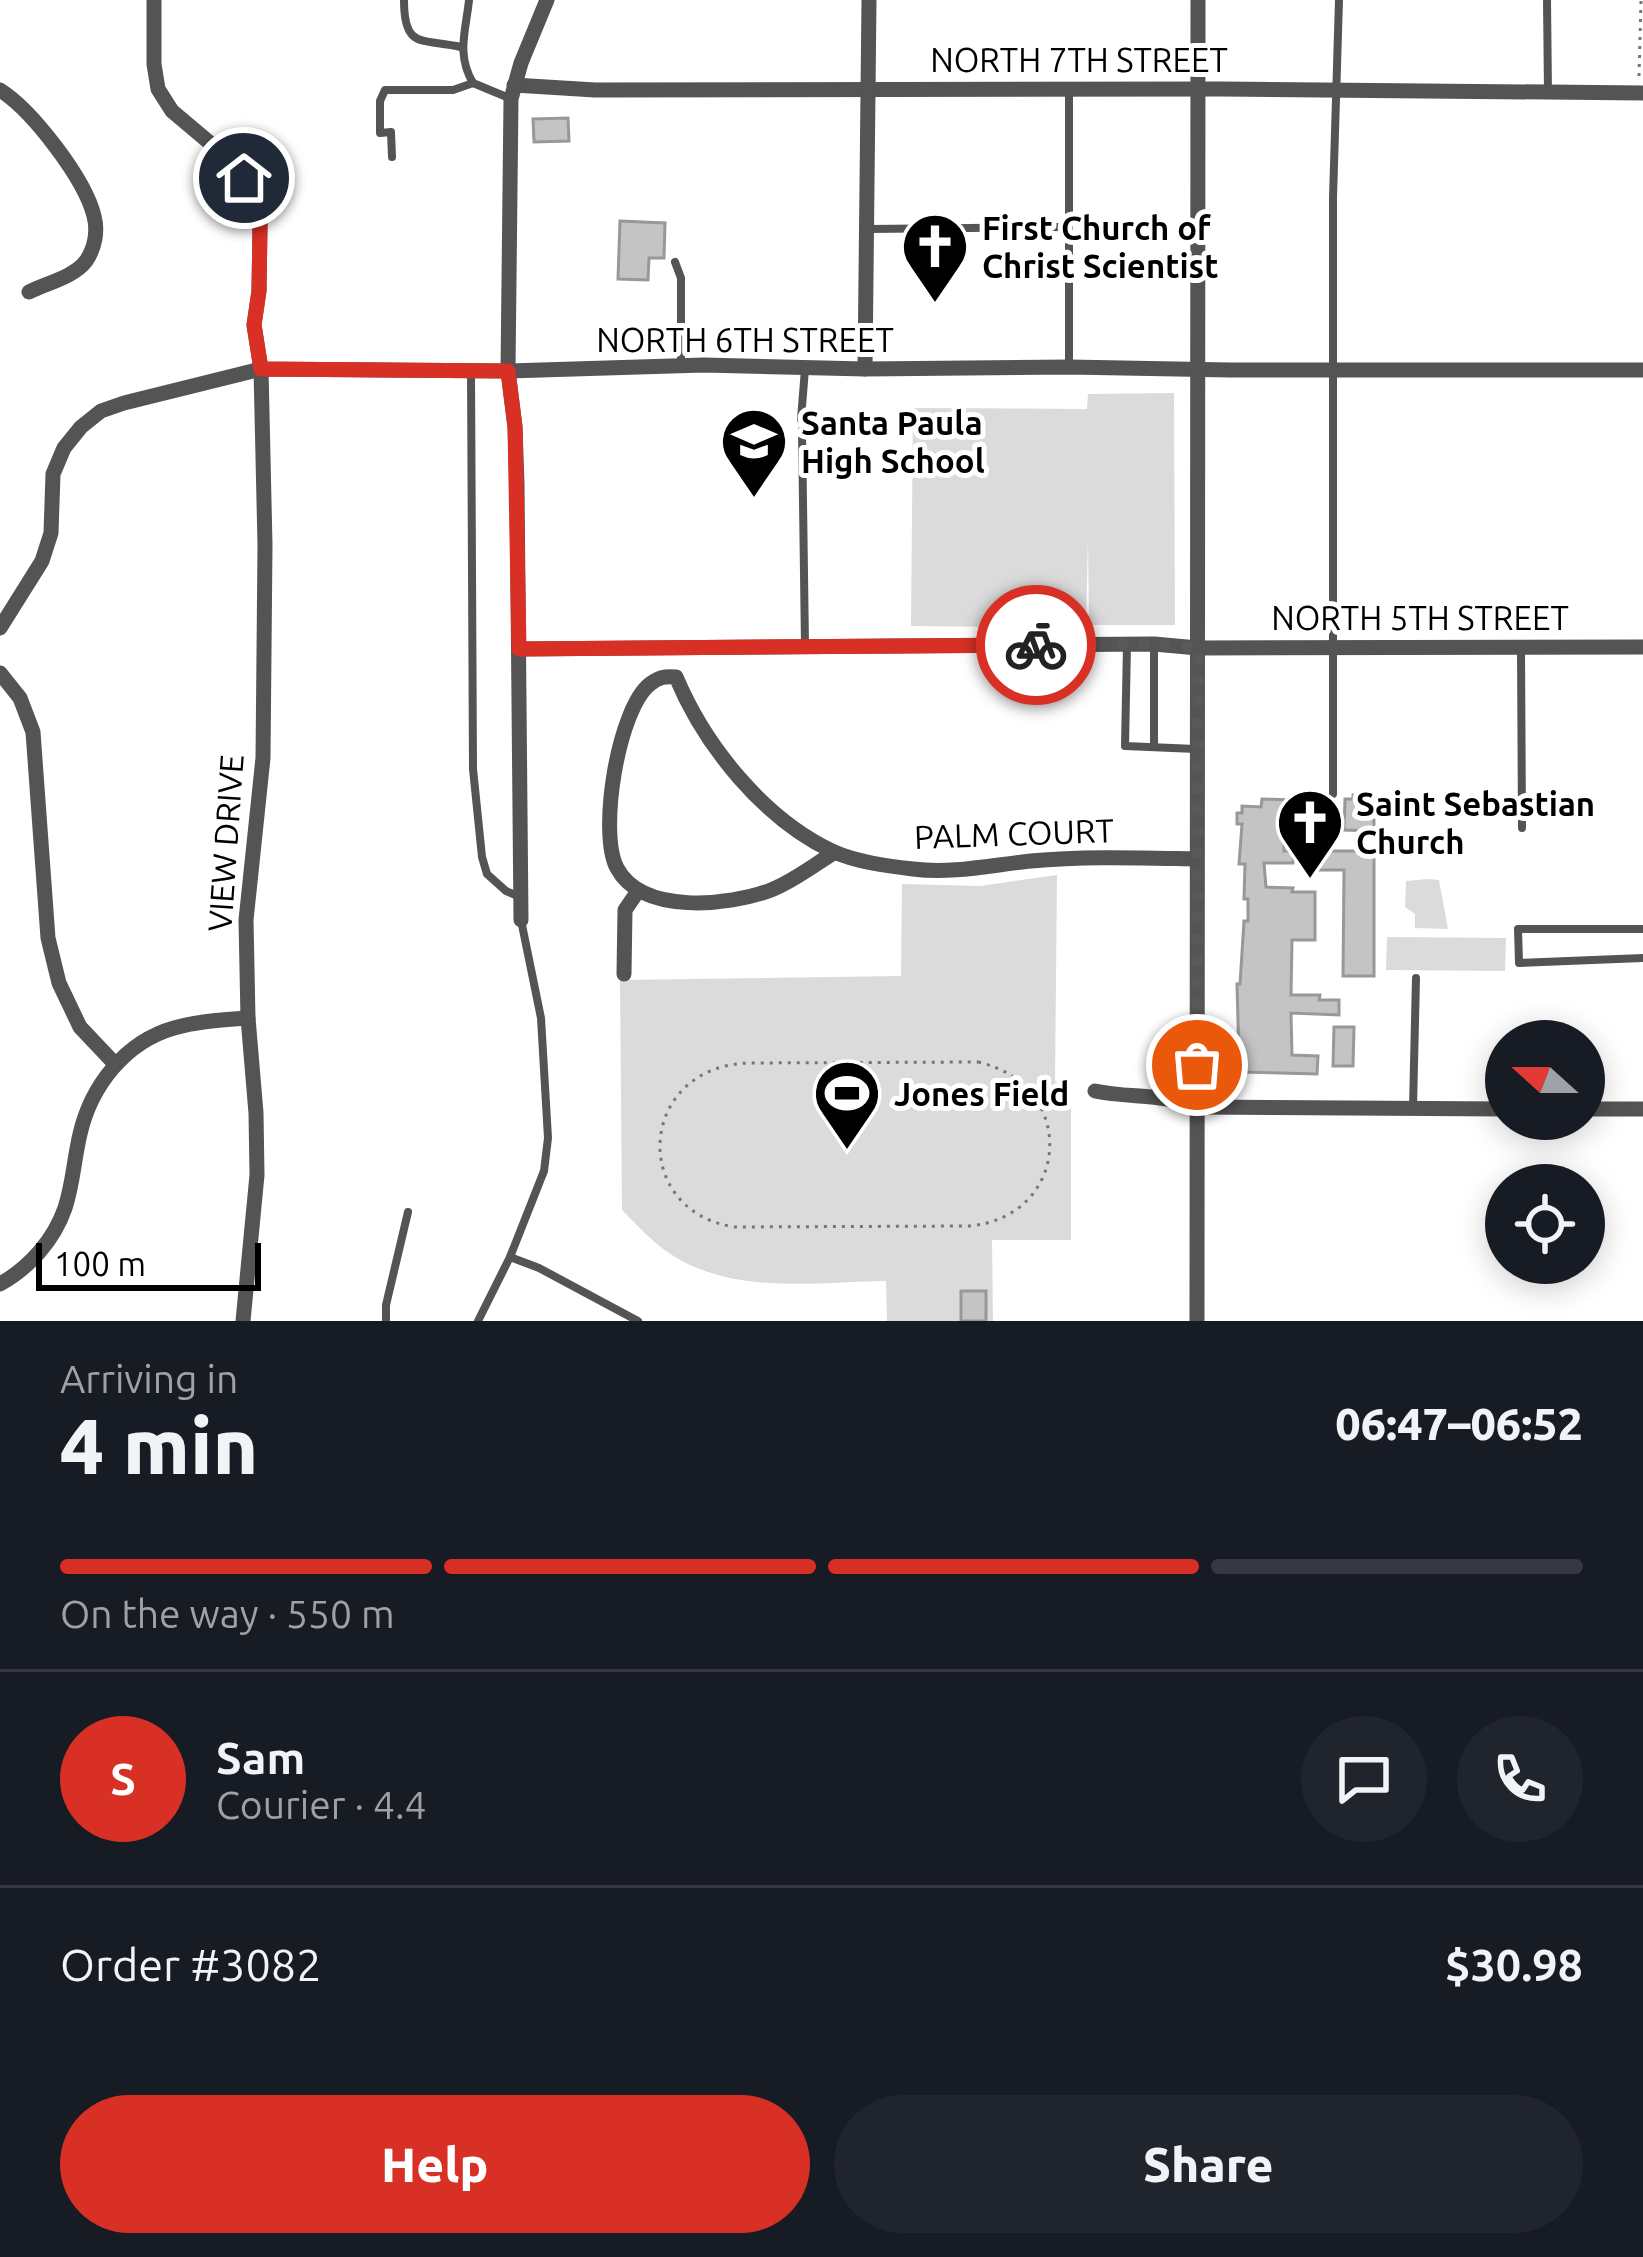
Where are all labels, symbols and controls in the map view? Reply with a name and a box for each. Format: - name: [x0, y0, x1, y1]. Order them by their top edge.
- street label: NORTH 7TH STREET: [930, 41, 1228, 78]
- pin: [193, 127, 295, 229]
- icon: home: [211, 145, 277, 211]
- place label: First Church of Christ Scientist: [982, 209, 1218, 284]
- church icon: First Church of Christ Scientist: [900, 211, 970, 305]
- street label: NORTH 6TH STREET: [596, 321, 894, 358]
- place label: Santa Paula High School: [801, 404, 985, 479]
- school or university icon: Santa Paula High School: [719, 406, 789, 500]
- courier: [976, 585, 1096, 705]
- street label: NORTH 5TH STREET: [1271, 599, 1569, 636]
- icon: bike: [1003, 612, 1069, 678]
- street label: VIEW DRIVE: [200, 753, 250, 933]
- place label: Saint Sebastian Church: [1356, 785, 1595, 860]
- church icon: Saint Sebastian Church: [1275, 787, 1345, 881]
- street label: PALM COURT: [914, 811, 1114, 855]
- pin: [1146, 1014, 1248, 1116]
- north arrow: [1485, 1020, 1605, 1140]
- map controls: [1485, 1020, 1605, 1284]
- icon: bag: [1164, 1032, 1230, 1098]
- sports icon: Jones Field: [812, 1058, 882, 1152]
- place label: Jones Field: [894, 1075, 1069, 1112]
- button: locate: [1485, 1164, 1605, 1284]
- scale bar: [36, 1237, 261, 1290]
- text: 100 m: [54, 1245, 146, 1282]
- text: Arriving in: [60, 1357, 238, 1400]
- text: 06:47–06:52: [1335, 1398, 1583, 1449]
- text: 4 min: [60, 1401, 258, 1489]
- text: On the way · 550 m: [60, 1592, 395, 1635]
- button: chat: [1301, 1716, 1427, 1842]
- button: phone: [1457, 1716, 1583, 1842]
- text: Sam: [216, 1732, 305, 1783]
- text: S: [110, 1753, 136, 1804]
- text: Courier · 4.4: [216, 1783, 427, 1826]
- text: Order #3082: [60, 1939, 322, 1990]
- text: $30.98: [1445, 1939, 1583, 1990]
- button: Help: [60, 2095, 810, 2233]
- button: Share: [834, 2095, 1583, 2233]

